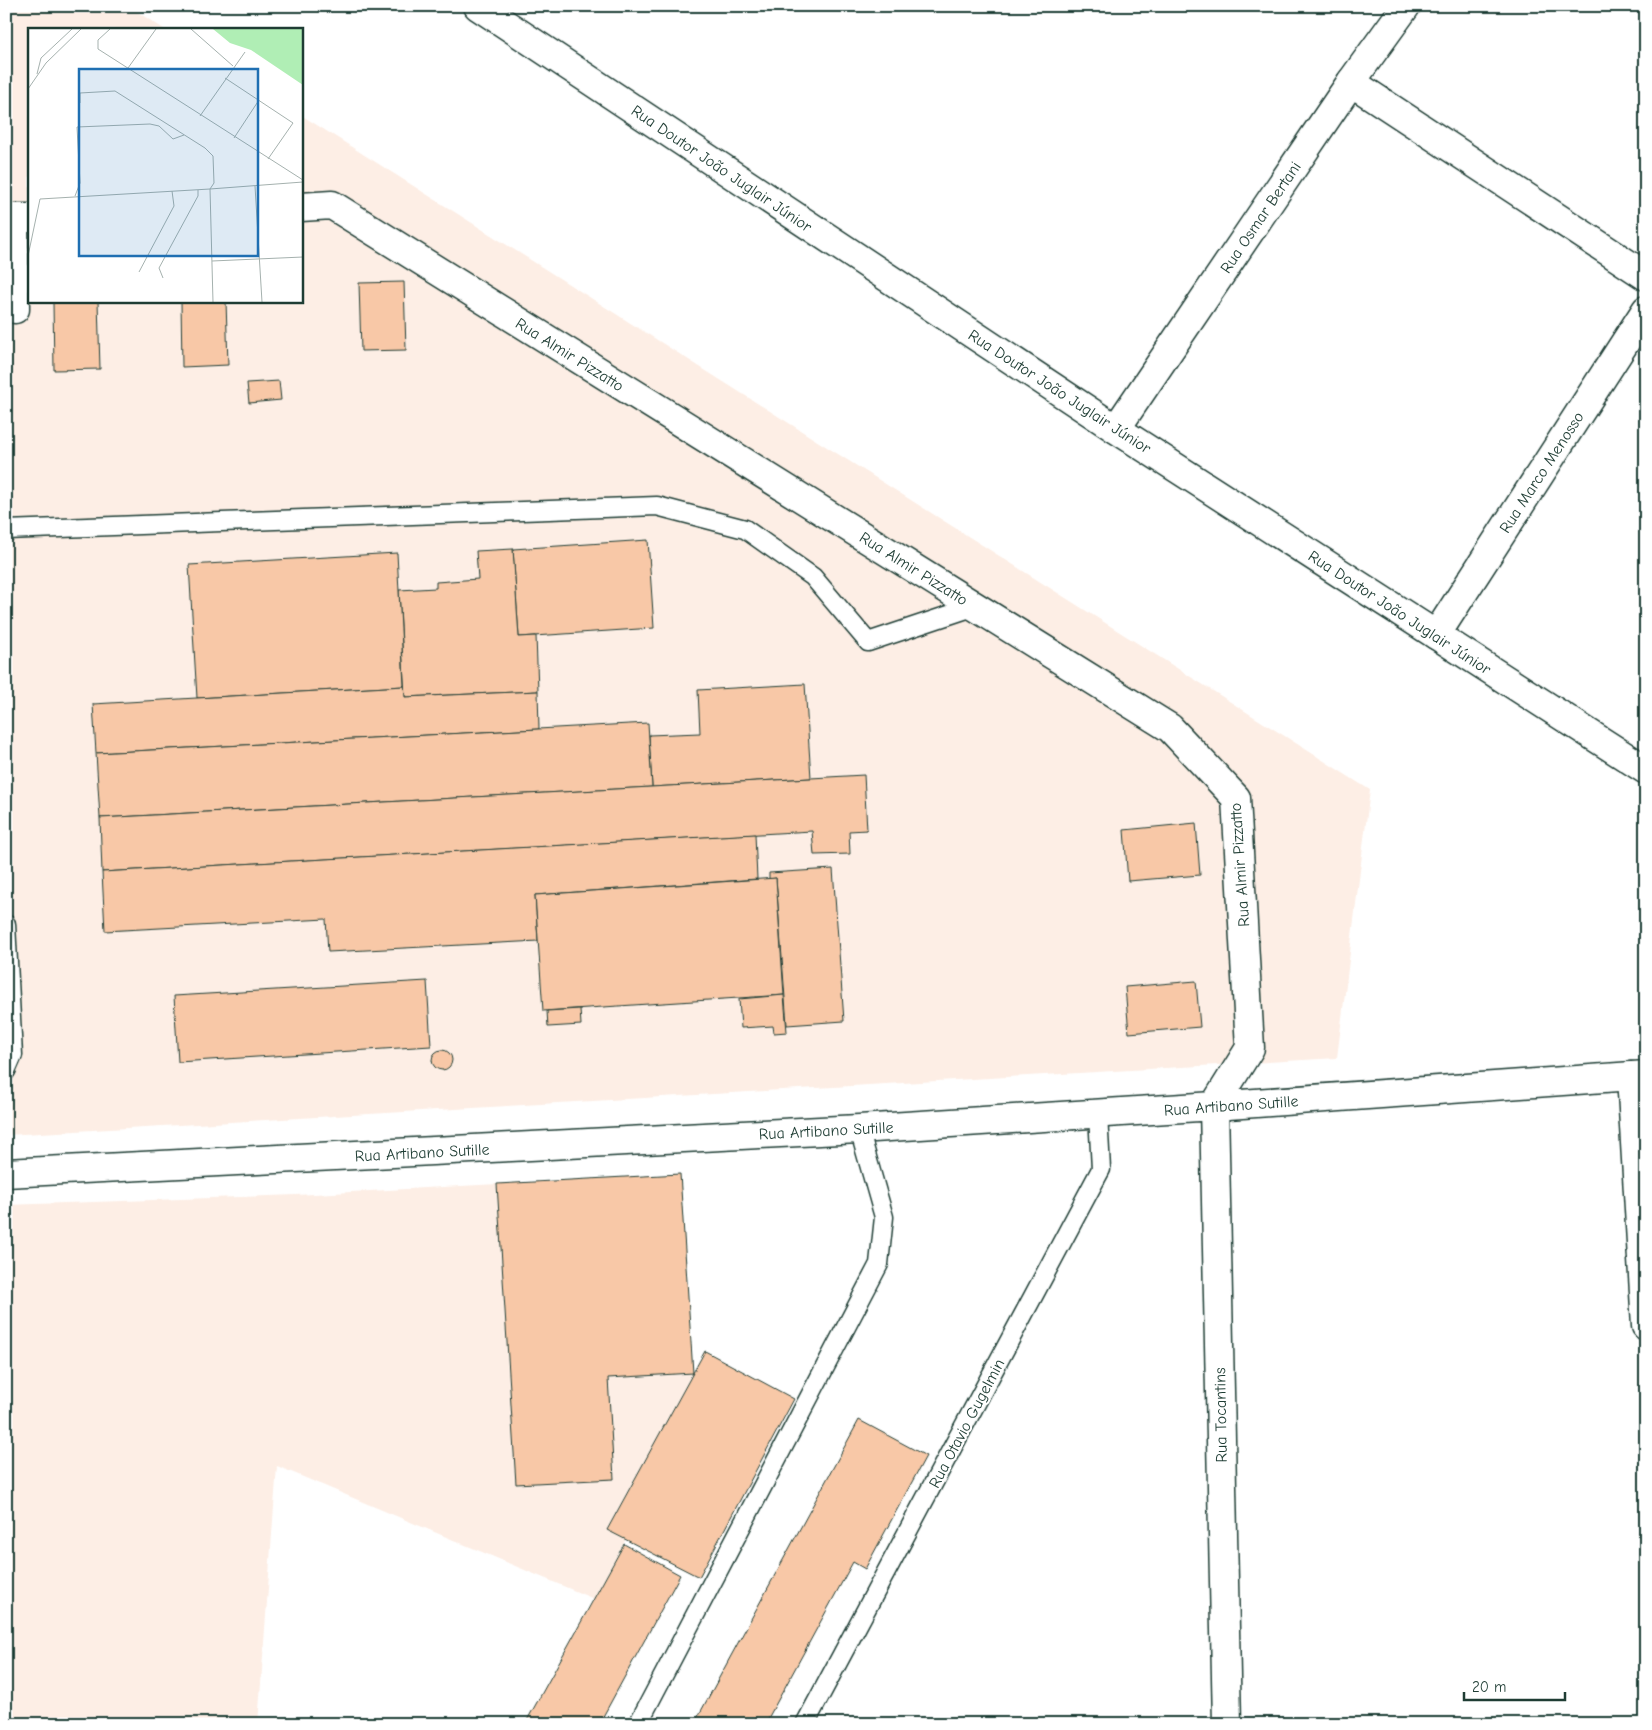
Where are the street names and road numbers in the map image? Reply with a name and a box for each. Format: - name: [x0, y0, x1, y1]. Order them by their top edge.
- street label: Rua Doutor João Juglair Júnior: [628, 102, 816, 236]
- street label: Rua Osmar Bertani: [1217, 158, 1305, 277]
- street label: Rua Almir Pizzatto: [512, 314, 627, 395]
- street label: Rua Doutor João Juglair Júnior: [965, 326, 1155, 458]
- street label: Rua Marco Menosso: [1496, 409, 1588, 536]
- street label: Rua Almir Pizzatto: [856, 528, 971, 609]
- street label: Rua Doutor João Juglair Júnior: [1305, 547, 1495, 679]
- street label: Rua Almir Pizzatto: [1227, 802, 1253, 928]
- street label: Rua Artibano Sutille: [1163, 1092, 1299, 1120]
- street label: Rua Artibano Sutille: [758, 1118, 894, 1144]
- street label: Rua Artibano Sutille: [354, 1140, 490, 1166]
- street label: Rua Otavio Gugelmin: [925, 1356, 1009, 1491]
- street label: Rua Tocantins: [1211, 1367, 1231, 1463]

